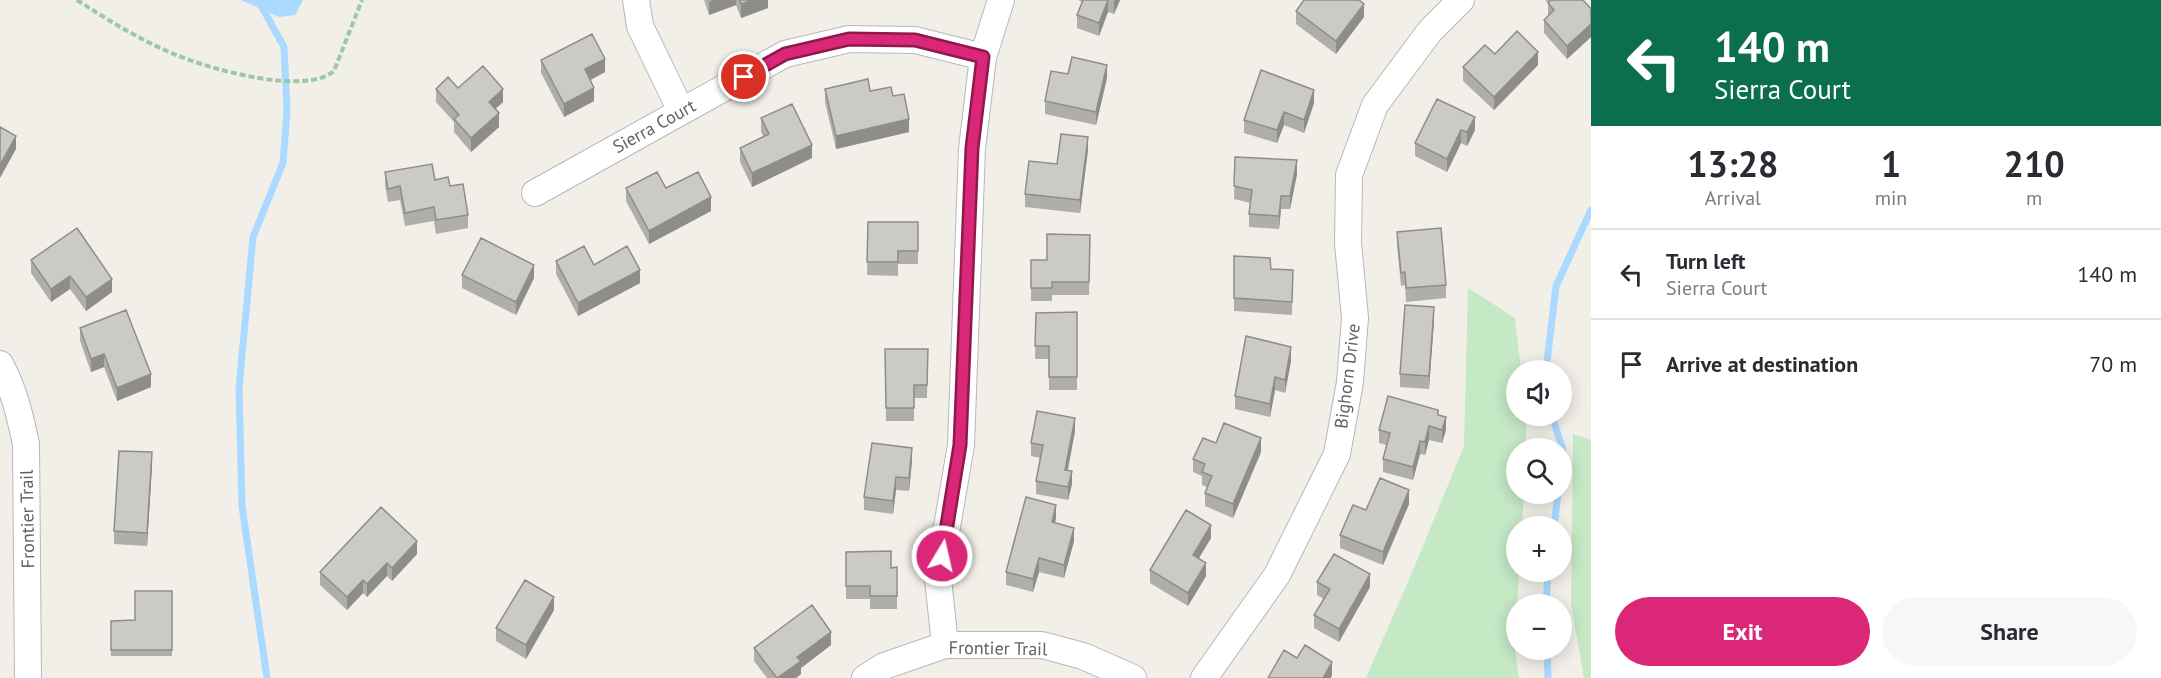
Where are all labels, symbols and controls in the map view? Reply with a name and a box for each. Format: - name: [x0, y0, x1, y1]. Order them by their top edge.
- text: 140 m: [1714, 19, 1830, 74]
- icon: left: [1615, 24, 1693, 102]
- pin: [718, 51, 769, 102]
- icon: arrive: [727, 60, 760, 93]
- text: Sierra Court: [1714, 72, 1851, 106]
- street label: Sierra Court: [609, 94, 699, 158]
- text: 13:28: [1687, 140, 1779, 187]
- text: 1: [1881, 140, 1901, 187]
- text: 210: [2004, 140, 2065, 187]
- text: Arrival: [1705, 185, 1761, 211]
- text: min: [1875, 185, 1907, 211]
- text: m: [2026, 185, 2042, 211]
- text: Turn left: [1666, 247, 1746, 275]
- icon: left: [1615, 258, 1648, 291]
- text: 140 m: [2077, 260, 2137, 288]
- text: Sierra Court: [1666, 275, 1767, 301]
- street label: Bighorn Drive: [1329, 322, 1365, 430]
- icon: arrive: [1615, 348, 1648, 381]
- text: Arrive at destination: [1666, 350, 1858, 378]
- text: 70 m: [2089, 350, 2137, 378]
- map controls: [1506, 360, 1572, 660]
- button: sound: [1506, 360, 1572, 426]
- button: search: [1506, 438, 1572, 504]
- street label: Frontier Trail: [15, 469, 39, 568]
- button: +: [1506, 516, 1572, 582]
- position arrow: [910, 524, 974, 588]
- button: −: [1506, 594, 1572, 660]
- button: Exit: [1615, 597, 1870, 666]
- button: Share: [1882, 597, 2137, 666]
- street label: Frontier Trail: [949, 636, 1048, 660]

